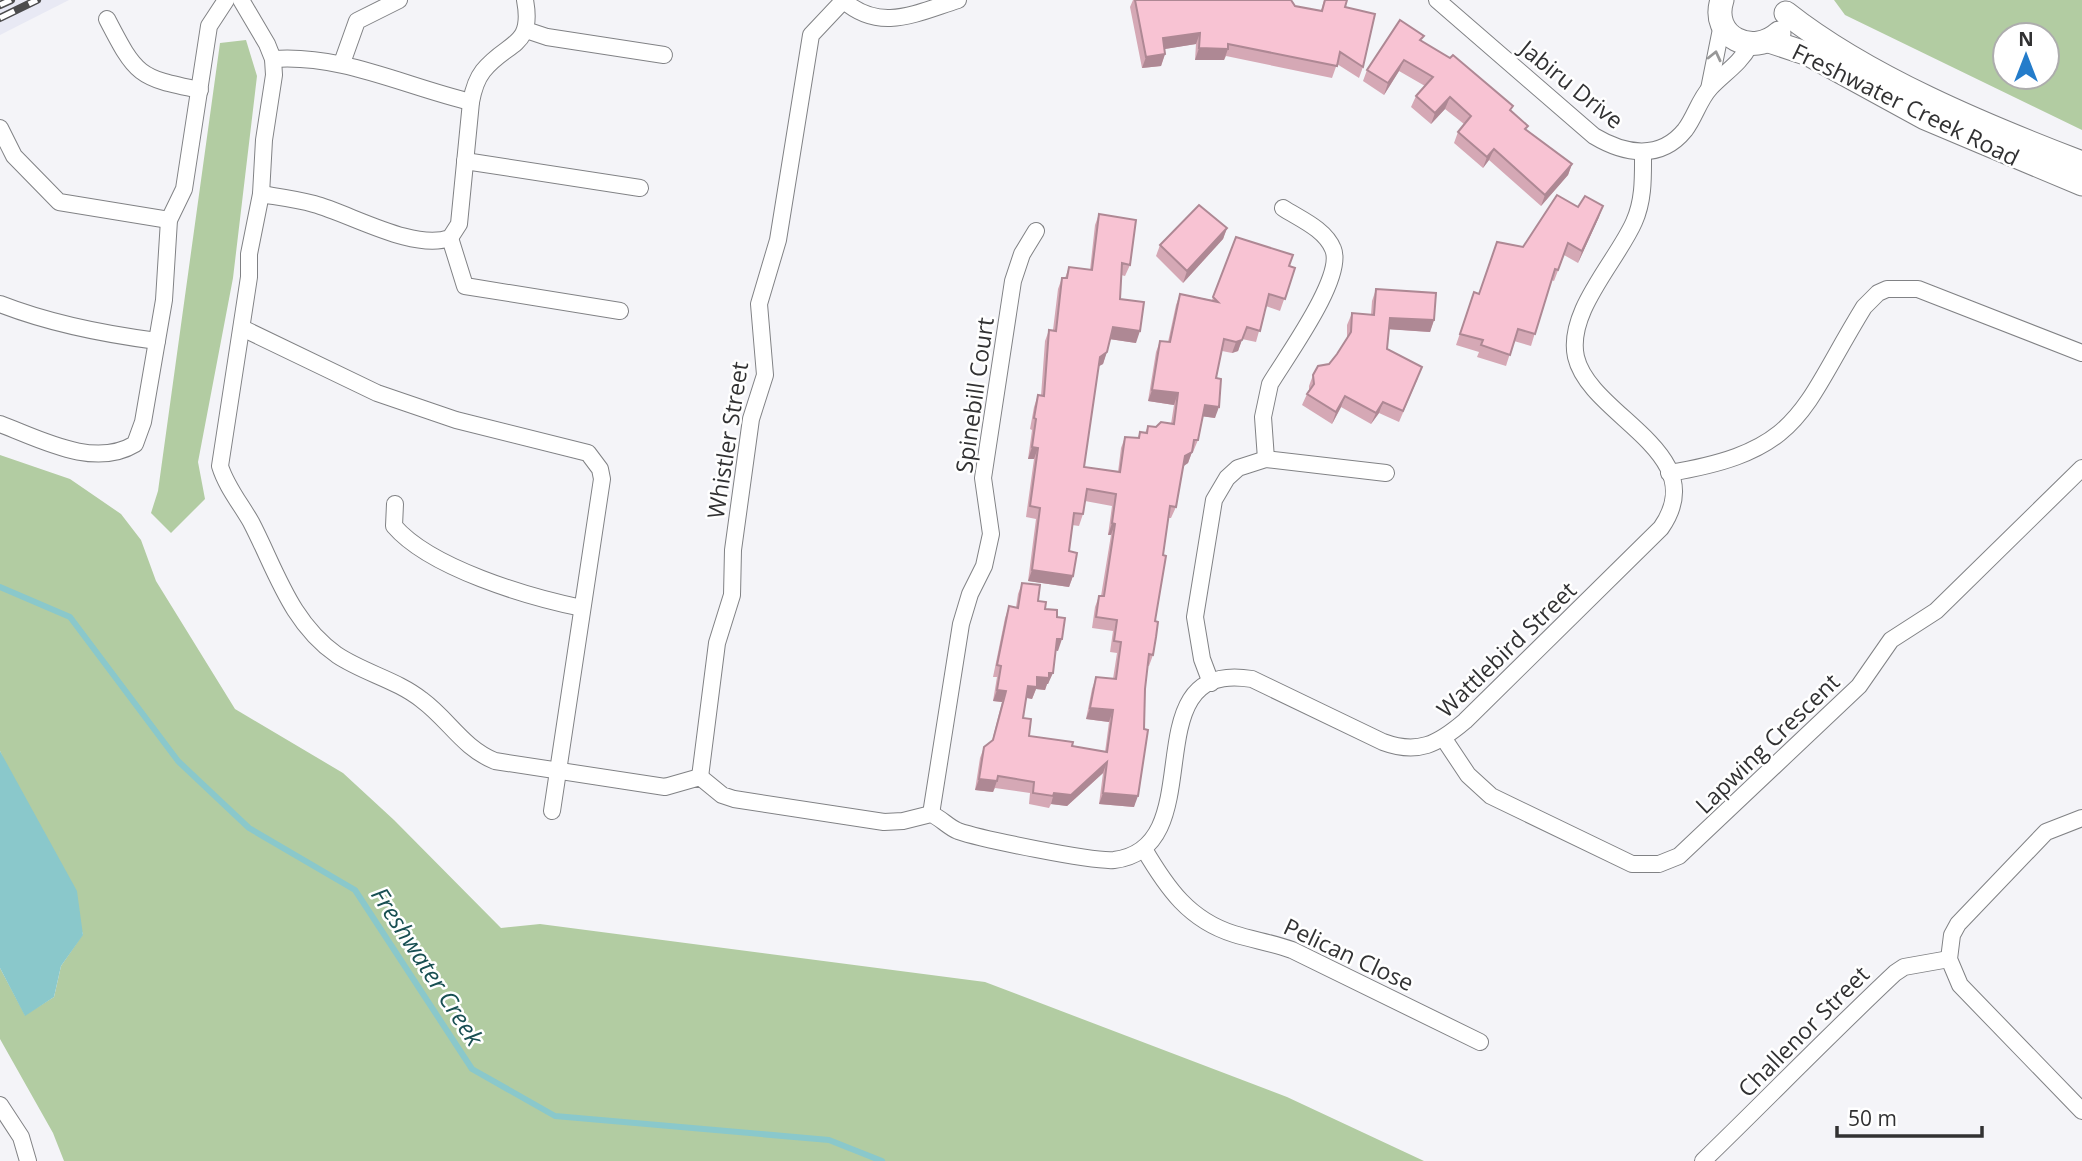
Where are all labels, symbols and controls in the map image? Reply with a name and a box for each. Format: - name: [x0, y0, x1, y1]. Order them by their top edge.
- north arrow: [1991, 21, 2061, 91]
- text: N: [2018, 26, 2034, 52]
- street label: Jabiru Drive: [1512, 31, 1630, 136]
- street label: Freshwater Creek Road: [1787, 35, 2025, 173]
- one-way arrow: [1707, 50, 1721, 62]
- street label: Spinebill Court: [947, 315, 1001, 475]
- street label: Whistler Street: [699, 359, 755, 521]
- street label: Wattlebird Street: [1429, 574, 1583, 724]
- street label: Lapwing Crescent: [1688, 666, 1846, 820]
- water label: Freshwater Creek: [364, 880, 492, 1053]
- street label: Pelican Close: [1279, 910, 1419, 998]
- street label: Challenor Street: [1730, 958, 1876, 1104]
- scale bar: [1837, 1094, 1982, 1138]
- text: 50 m: [1848, 1104, 1897, 1132]

